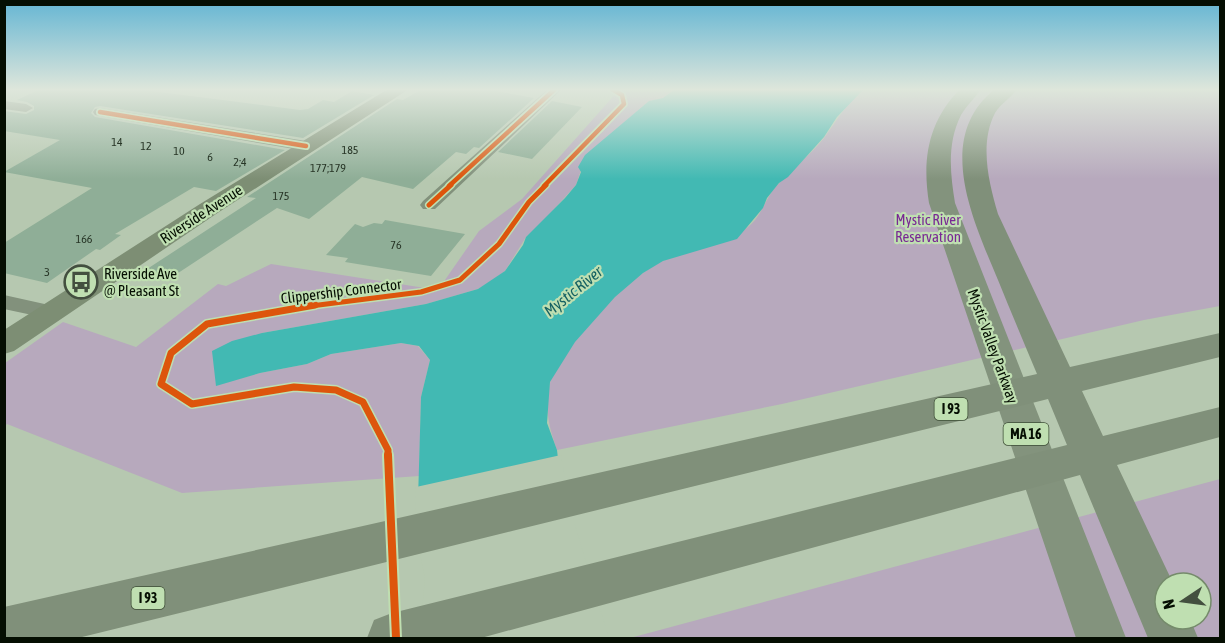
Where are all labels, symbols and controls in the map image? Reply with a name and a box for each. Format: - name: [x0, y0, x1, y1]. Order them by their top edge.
- house number: 14: [111, 135, 123, 149]
- house number: 12: [140, 139, 152, 153]
- house number: 185: [342, 143, 358, 157]
- house number: 10: [173, 144, 185, 158]
- house number: 6: [207, 150, 213, 164]
- house number: 2;4: [233, 155, 247, 169]
- house number: 177;179: [310, 161, 346, 175]
- street label: Riverside Avenue: [157, 181, 245, 247]
- house number: 175: [273, 189, 289, 203]
- park label: Mystic River Reservation: [895, 211, 961, 245]
- house number: 166: [76, 232, 93, 246]
- house number: 76: [390, 238, 402, 252]
- water label: Mystic River: [540, 261, 607, 321]
- bus stop icon: Riverside Ave @ Pleasant St: [63, 264, 99, 300]
- house number: 3: [44, 265, 50, 279]
- place label: Riverside Ave @ Pleasant St: [104, 265, 179, 299]
- street label: Clippership Connector: [280, 275, 403, 307]
- street label: Mystic Valley Parkway: [964, 286, 1022, 406]
- road number: I 93: [934, 398, 968, 420]
- road number: MA 16: [1004, 423, 1048, 445]
- north arrow: [1153, 571, 1213, 631]
- road number: I 93: [132, 587, 164, 609]
- text: N: [1159, 598, 1178, 611]

